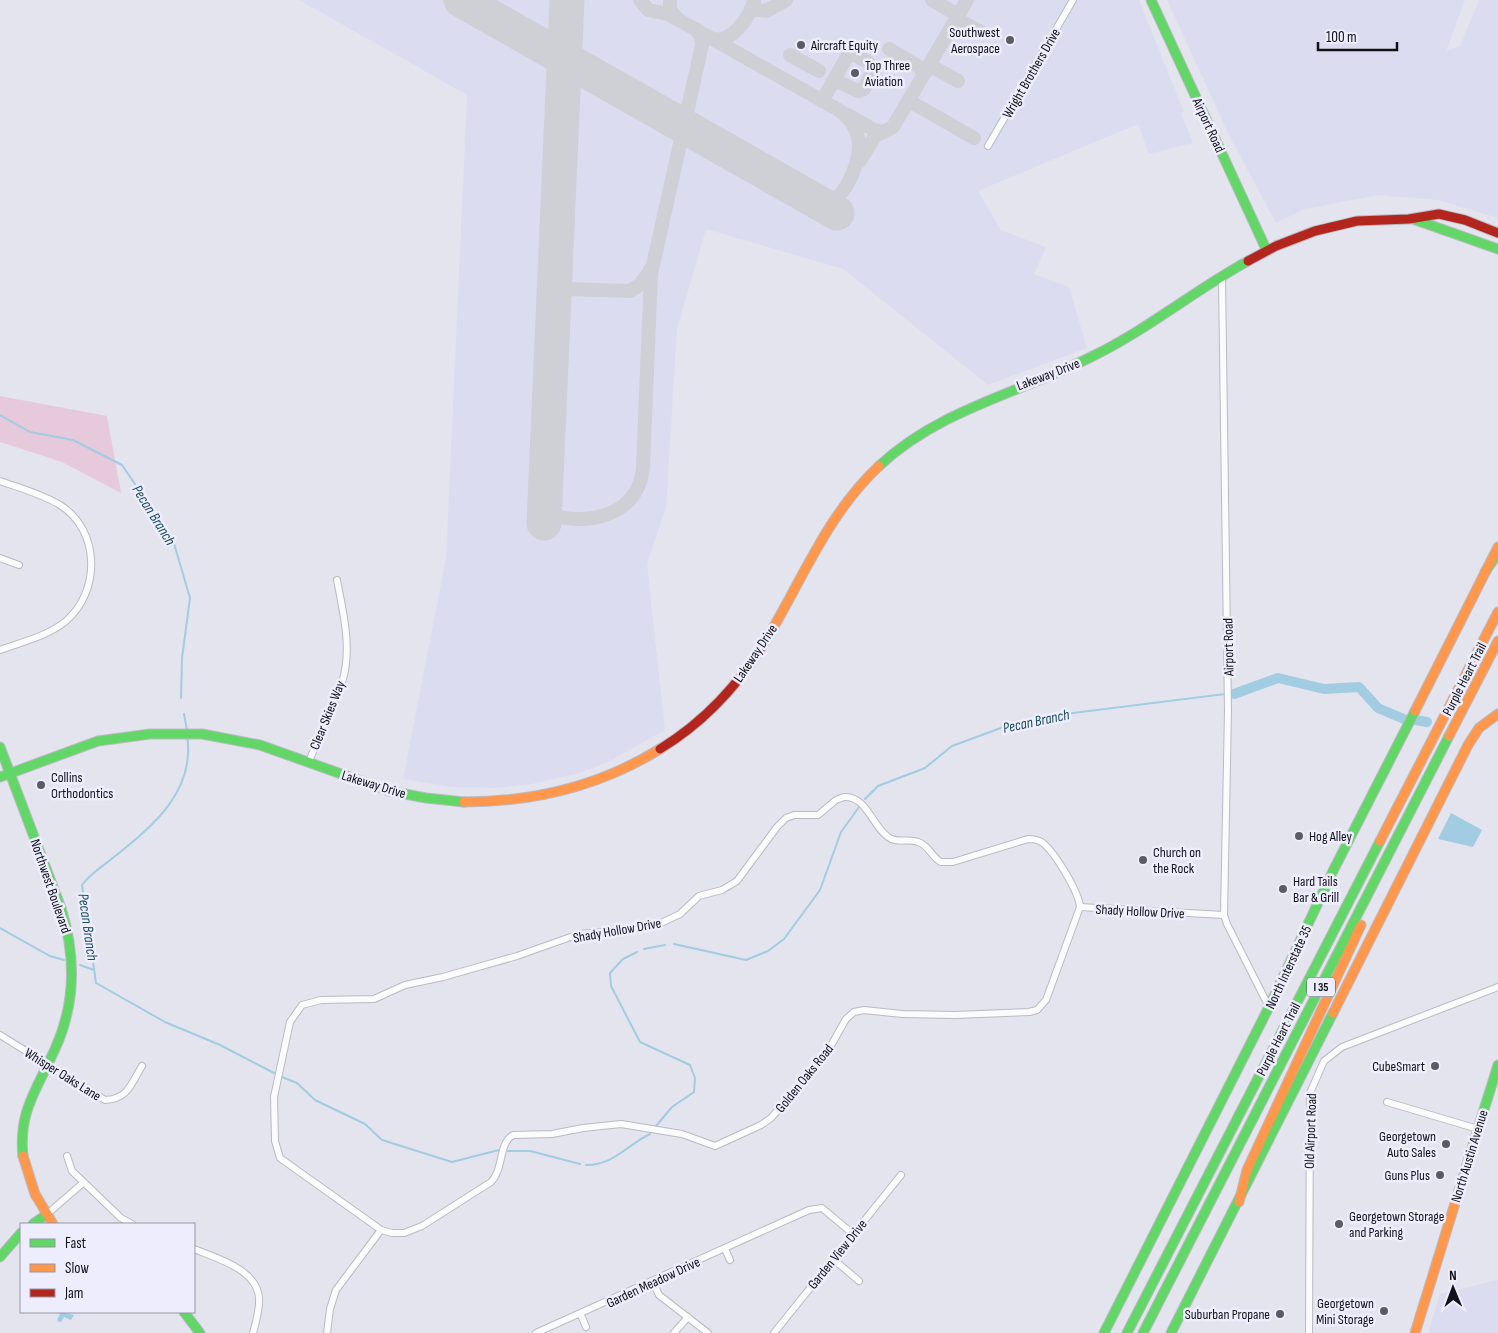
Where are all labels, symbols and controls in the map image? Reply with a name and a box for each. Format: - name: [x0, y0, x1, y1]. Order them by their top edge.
- scale bar: [1318, 20, 1397, 52]
- place label: Southwest Aerospace: [949, 24, 1000, 57]
- street label: Wright Brothers Drive: [999, 25, 1064, 121]
- text: 100 m: [1326, 28, 1357, 47]
- marker: Southwest Aerospace: [1004, 34, 1016, 46]
- place label: Aircraft Equity: [810, 37, 879, 54]
- marker: Aircraft Equity: [795, 39, 807, 51]
- place label: Top Three Aviation: [864, 57, 910, 90]
- marker: Top Three Aviation: [849, 67, 861, 79]
- street label: Airport Road: [1188, 94, 1229, 155]
- street label: Lakeway Drive: [1014, 355, 1082, 394]
- water label: Pecan Branch: [128, 482, 180, 549]
- street label: Airport Road: [1219, 618, 1238, 677]
- street label: Lakeway Drive: [730, 621, 781, 686]
- street label: Purple Heart Trail: [1439, 640, 1490, 719]
- street label: Clear Skies Way: [306, 678, 349, 752]
- water label: Pecan Branch: [1001, 705, 1071, 738]
- street label: Lakeway Drive: [340, 767, 408, 802]
- place label: Collins Orthodontics: [51, 769, 113, 802]
- marker: Collins Orthodontics: [35, 779, 47, 791]
- place label: Hog Alley: [1309, 828, 1353, 845]
- marker: Hog Alley: [1293, 830, 1305, 842]
- street label: Northwest Boulevard: [26, 837, 75, 936]
- place label: Church on the Rock: [1153, 844, 1201, 877]
- marker: Church on the Rock: [1137, 854, 1149, 866]
- place label: Hard Tails Bar & Grill: [1293, 873, 1339, 906]
- marker: Hard Tails Bar & Grill: [1277, 883, 1289, 895]
- water label: Pecan Branch: [73, 892, 102, 962]
- street label: Shady Hollow Drive: [1095, 901, 1185, 922]
- street label: Shady Hollow Drive: [572, 914, 663, 947]
- street label: North Interstate 35: [1262, 922, 1315, 1012]
- road number: I 35: [1307, 978, 1335, 996]
- street label: Purple Heart Trail: [1253, 1000, 1304, 1079]
- street label: Golden Oaks Road: [772, 1041, 837, 1116]
- street label: Whisper Oaks Lane: [21, 1044, 104, 1105]
- place label: CubeSmart: [1372, 1058, 1425, 1075]
- marker: CubeSmart: [1429, 1060, 1441, 1072]
- street label: Old Airport Road: [1301, 1093, 1320, 1169]
- street label: North Austin Avenue: [1447, 1108, 1492, 1204]
- place label: Georgetown Auto Sales: [1379, 1128, 1436, 1161]
- marker: Georgetown Auto Sales: [1440, 1138, 1452, 1150]
- place label: Guns Plus: [1385, 1167, 1430, 1184]
- marker: Guns Plus: [1434, 1169, 1446, 1181]
- place label: Georgetown Storage and Parking: [1349, 1208, 1445, 1241]
- street label: Garden View Drive: [804, 1216, 871, 1293]
- marker: Georgetown Storage and Parking: [1333, 1218, 1345, 1230]
- legend: [20, 1223, 195, 1313]
- text: Fast: [65, 1234, 87, 1253]
- street label: Garden Meadow Drive: [604, 1253, 703, 1312]
- text: Slow: [65, 1259, 89, 1278]
- north arrow: [1428, 1263, 1478, 1313]
- text: N: [1449, 1267, 1457, 1284]
- text: Jam: [64, 1284, 83, 1303]
- place label: Georgetown Mini Storage: [1316, 1295, 1374, 1328]
- marker: Georgetown Mini Storage: [1378, 1305, 1390, 1317]
- place label: Suburban Propane: [1185, 1306, 1270, 1323]
- marker: Suburban Propane: [1274, 1308, 1286, 1320]

